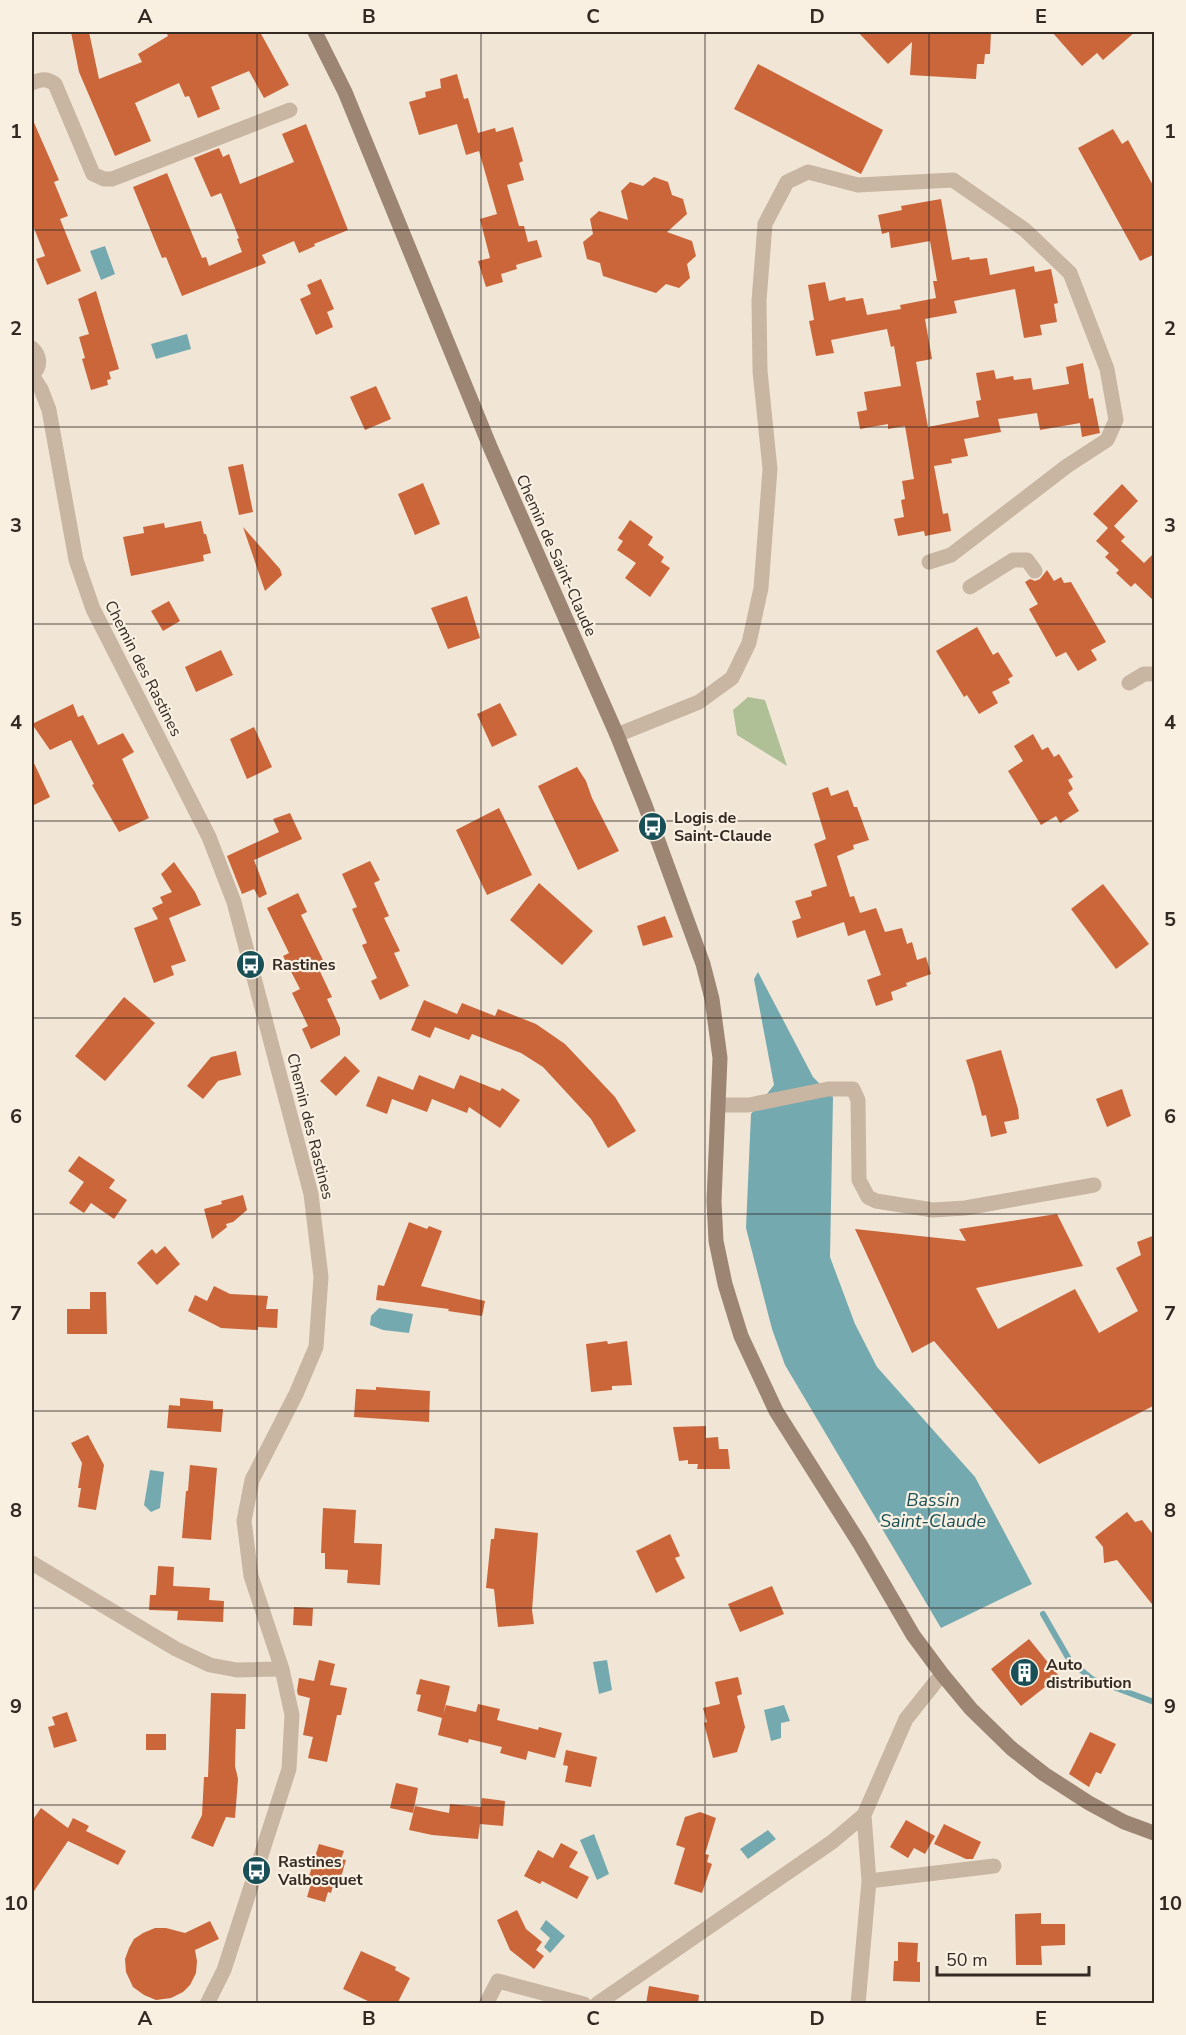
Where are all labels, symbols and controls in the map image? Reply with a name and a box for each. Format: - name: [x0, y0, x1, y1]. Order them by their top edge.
- text: A: [138, 3, 153, 30]
- text: B: [362, 3, 376, 30]
- text: C: [586, 3, 600, 30]
- text: D: [809, 3, 825, 30]
- text: E: [1035, 3, 1047, 30]
- text: 1: [10, 118, 22, 145]
- text: 1: [1164, 118, 1176, 145]
- text: 2: [10, 315, 22, 342]
- text: 2: [1164, 315, 1176, 342]
- street label: Chemin de Saint-Claude: [510, 471, 602, 640]
- text: 3: [10, 512, 22, 539]
- text: 3: [1164, 512, 1176, 539]
- street label: Chemin des Rastines: [99, 597, 187, 740]
- text: 4: [10, 709, 22, 736]
- text: 4: [1164, 709, 1176, 736]
- place label: Logis de Saint-Claude: [674, 807, 772, 847]
- bus stop icon: Logis de Saint-Claude: [637, 810, 669, 842]
- text: 5: [10, 906, 22, 933]
- text: 5: [1164, 906, 1176, 933]
- bus stop icon: Rastines: [235, 948, 267, 980]
- place label: Rastines: [272, 954, 336, 976]
- street label: Chemin des Rastines: [281, 1051, 339, 1202]
- text: 6: [10, 1103, 22, 1130]
- text: 6: [1164, 1103, 1176, 1130]
- text: 7: [10, 1300, 22, 1327]
- text: 7: [1164, 1300, 1176, 1327]
- water label: Bassin Saint-Claude: [880, 1488, 986, 1533]
- text: 8: [10, 1497, 22, 1524]
- text: 8: [1164, 1497, 1176, 1524]
- place label: Auto distribution: [1046, 1654, 1132, 1694]
- building icon: Auto distribution: [1009, 1657, 1041, 1689]
- text: 9: [10, 1693, 22, 1720]
- text: 9: [1164, 1693, 1176, 1720]
- place label: Rastines Valbosquet: [277, 1851, 363, 1891]
- bus stop icon: Rastines Valbosquet: [241, 1854, 273, 1886]
- text: 10: [4, 1890, 28, 1917]
- text: 10: [1158, 1890, 1182, 1917]
- scale bar: [937, 1939, 1088, 1977]
- text: 50 m: [946, 1948, 988, 1972]
- text: A: [138, 2005, 153, 2032]
- text: B: [362, 2005, 376, 2032]
- text: C: [586, 2005, 600, 2032]
- text: D: [809, 2005, 825, 2032]
- text: E: [1035, 2005, 1047, 2032]

